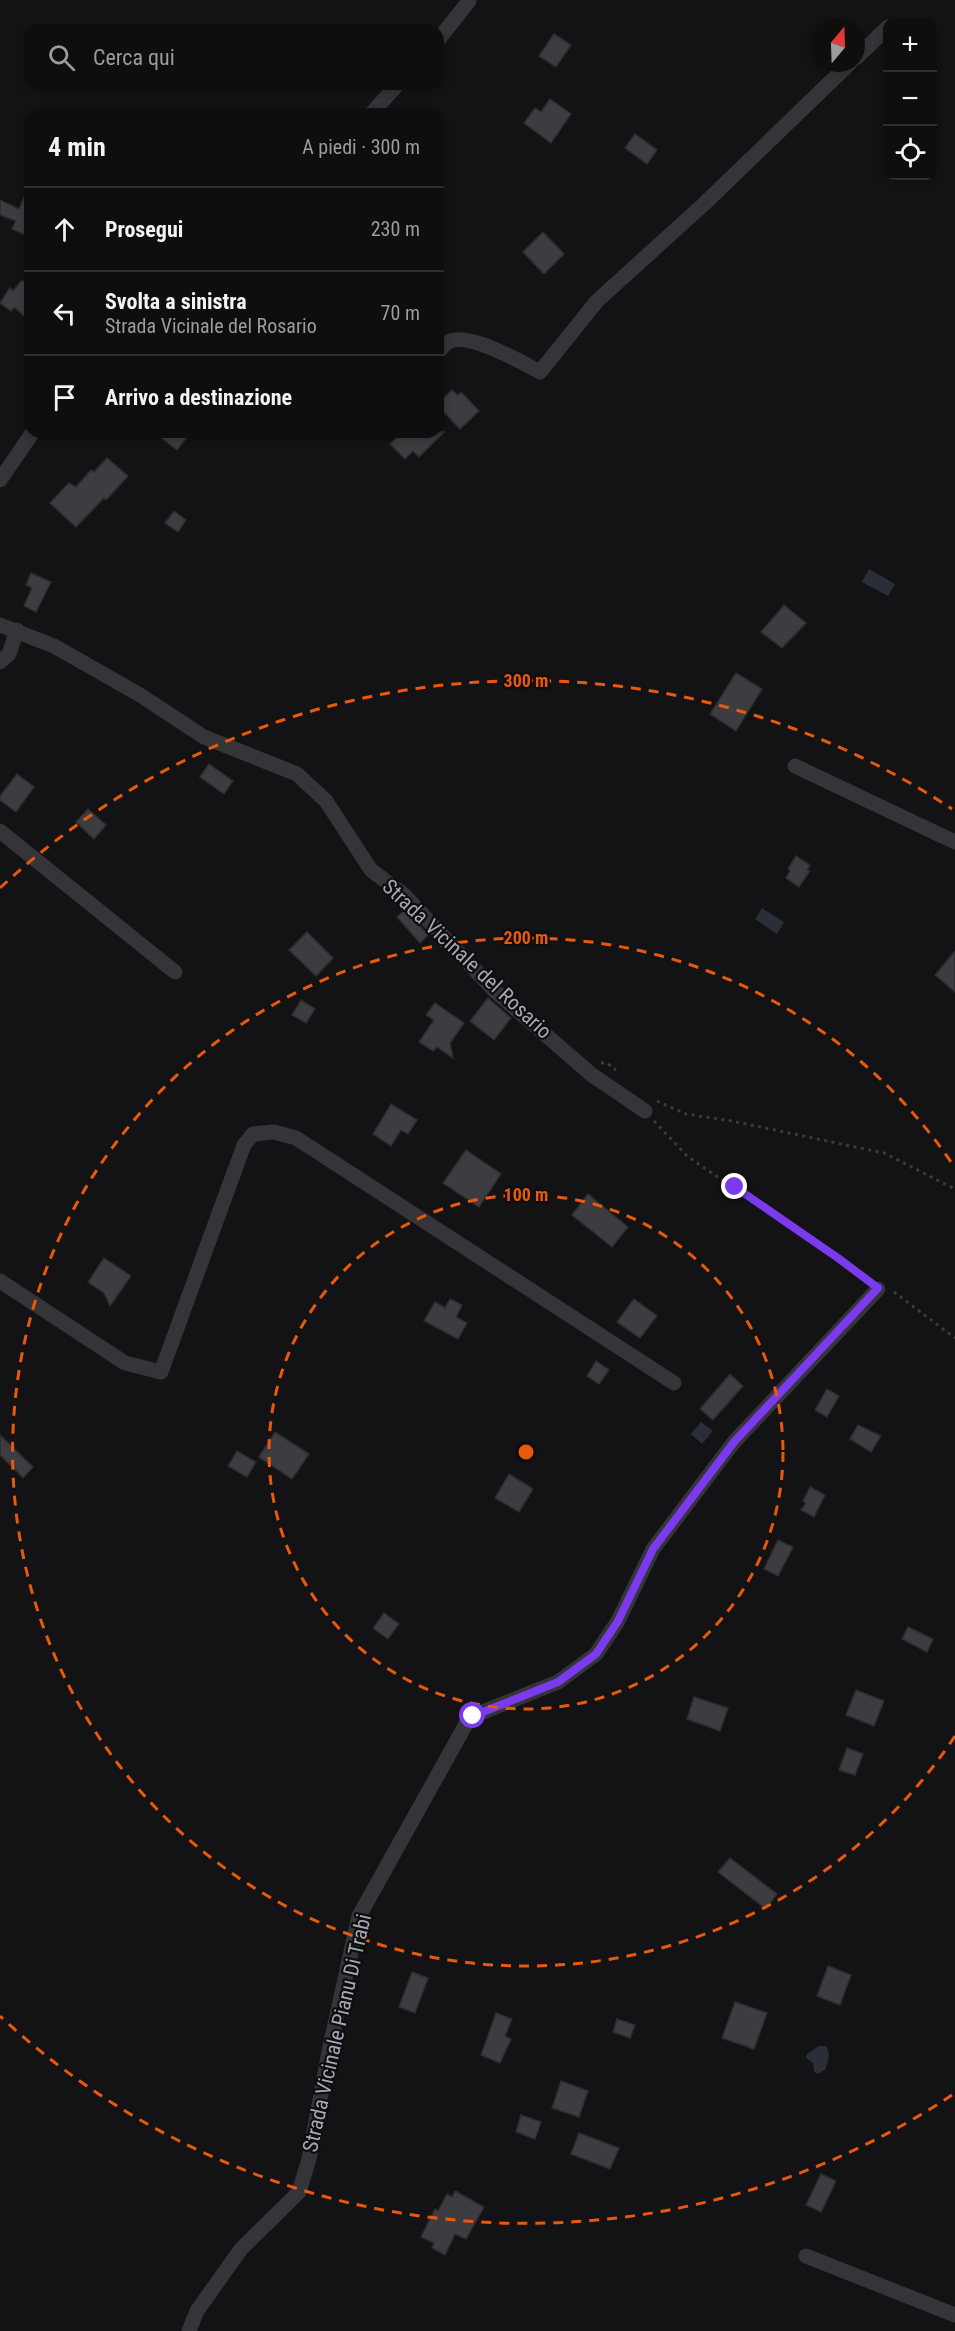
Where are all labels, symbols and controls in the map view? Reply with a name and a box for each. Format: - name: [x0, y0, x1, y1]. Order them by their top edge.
- north arrow: [811, 18, 865, 72]
- map controls: [883, 18, 937, 180]
- button: +: [883, 18, 937, 72]
- search box: [24, 24, 444, 90]
- icon: search: [45, 41, 78, 74]
- text: Cerca qui: [93, 45, 175, 70]
- button: −: [883, 72, 937, 126]
- button: locate: [883, 126, 937, 180]
- text: 4 min: [48, 132, 106, 162]
- text: A piedi · 300 m: [302, 135, 420, 159]
- icon: ahead: [48, 213, 81, 246]
- text: Prosegui: [105, 217, 183, 242]
- text: 230 m: [371, 217, 420, 241]
- text: Svolta a sinistra: [105, 289, 247, 314]
- icon: left: [48, 297, 81, 330]
- text: 70 m: [381, 301, 420, 325]
- text: Strada Vicinale del Rosario: [105, 314, 317, 338]
- icon: arrive: [48, 381, 81, 414]
- text: Arrivo a destinazione: [105, 385, 292, 410]
- text: 300 m: [504, 670, 548, 691]
- street label: Strada Vicinale del Rosario: [378, 874, 556, 1044]
- text: 200 m: [504, 927, 548, 948]
- route end: [721, 1173, 747, 1199]
- text: 100 m: [504, 1184, 548, 1205]
- centre of rings: [516, 1442, 536, 1462]
- route start: [459, 1702, 485, 1728]
- street label: Strada Vicinale Pianu Di Trabi: [298, 1912, 376, 2154]

